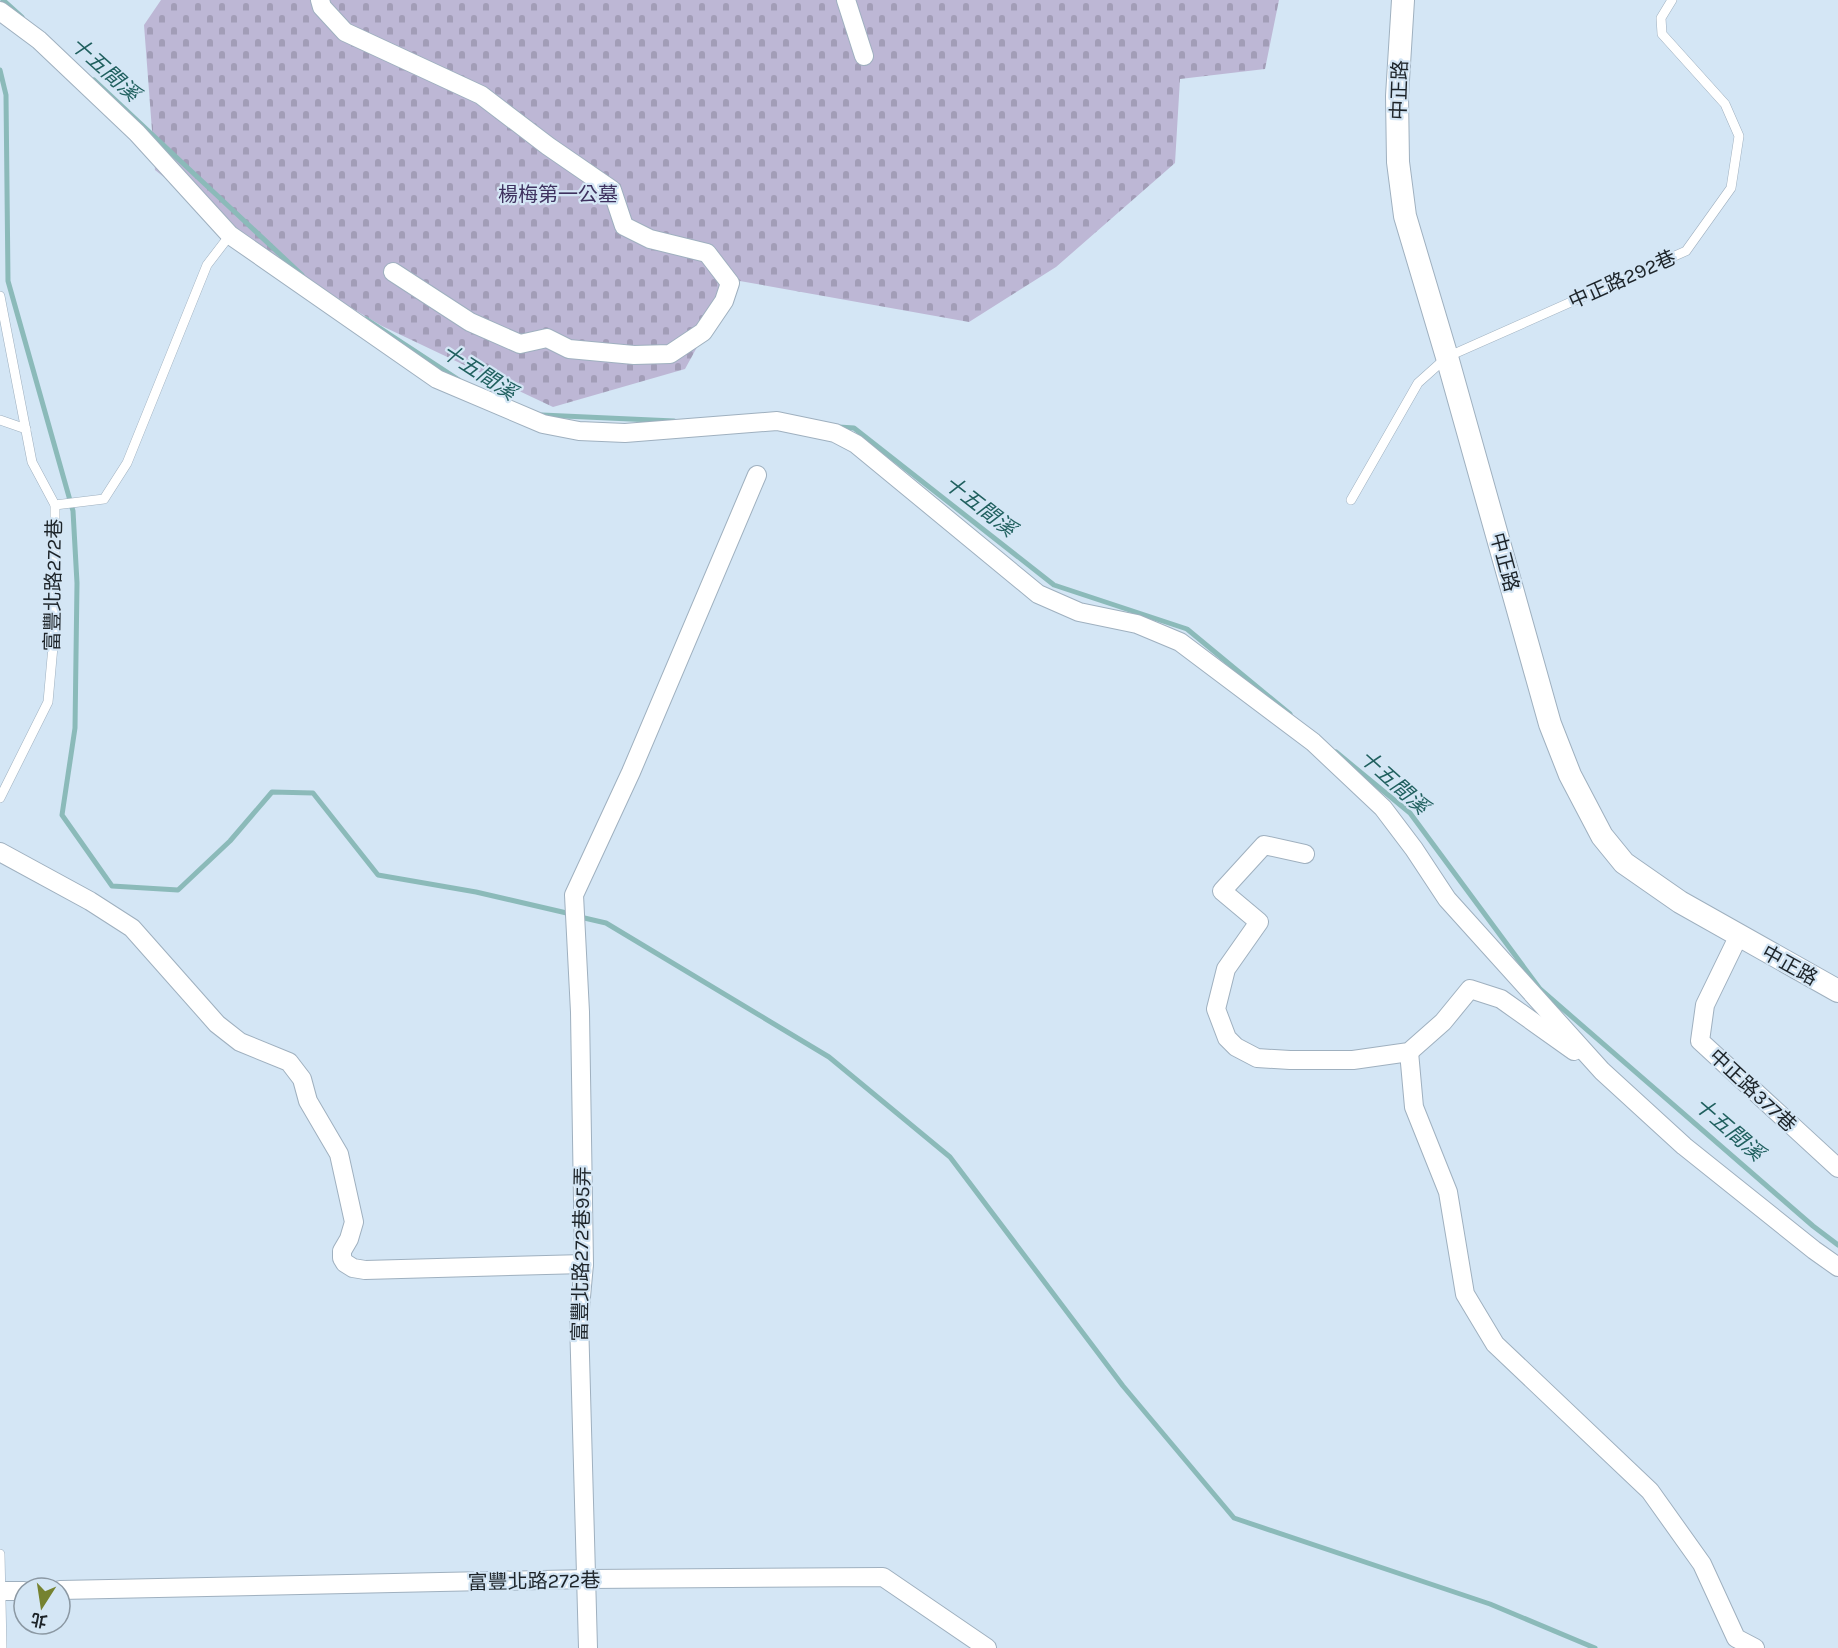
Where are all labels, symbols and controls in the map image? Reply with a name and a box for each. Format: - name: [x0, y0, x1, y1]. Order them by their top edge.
- water label: 十五間溪: [66, 32, 146, 108]
- street label: 中正路: [1387, 60, 1412, 120]
- park label: 楊梅第一公墓: [498, 183, 618, 206]
- street label: 中正路292巷: [1565, 246, 1679, 313]
- water label: 十五間溪: [437, 339, 523, 407]
- water label: 十五間溪: [940, 471, 1023, 543]
- street label: 富豐北路272巷: [41, 519, 66, 651]
- street label: 中正路: [1486, 530, 1523, 594]
- water label: 十五間溪: [1355, 745, 1435, 821]
- street label: 中正路: [1758, 941, 1822, 990]
- street label: 中正路377巷: [1704, 1044, 1801, 1136]
- water label: 十五間溪: [1689, 1092, 1771, 1168]
- street label: 富豐北路272巷95弄: [568, 1166, 595, 1342]
- street label: 富豐北路272巷: [468, 1569, 600, 1594]
- north arrow: [12, 1576, 72, 1636]
- text: 北: [29, 1609, 49, 1631]

